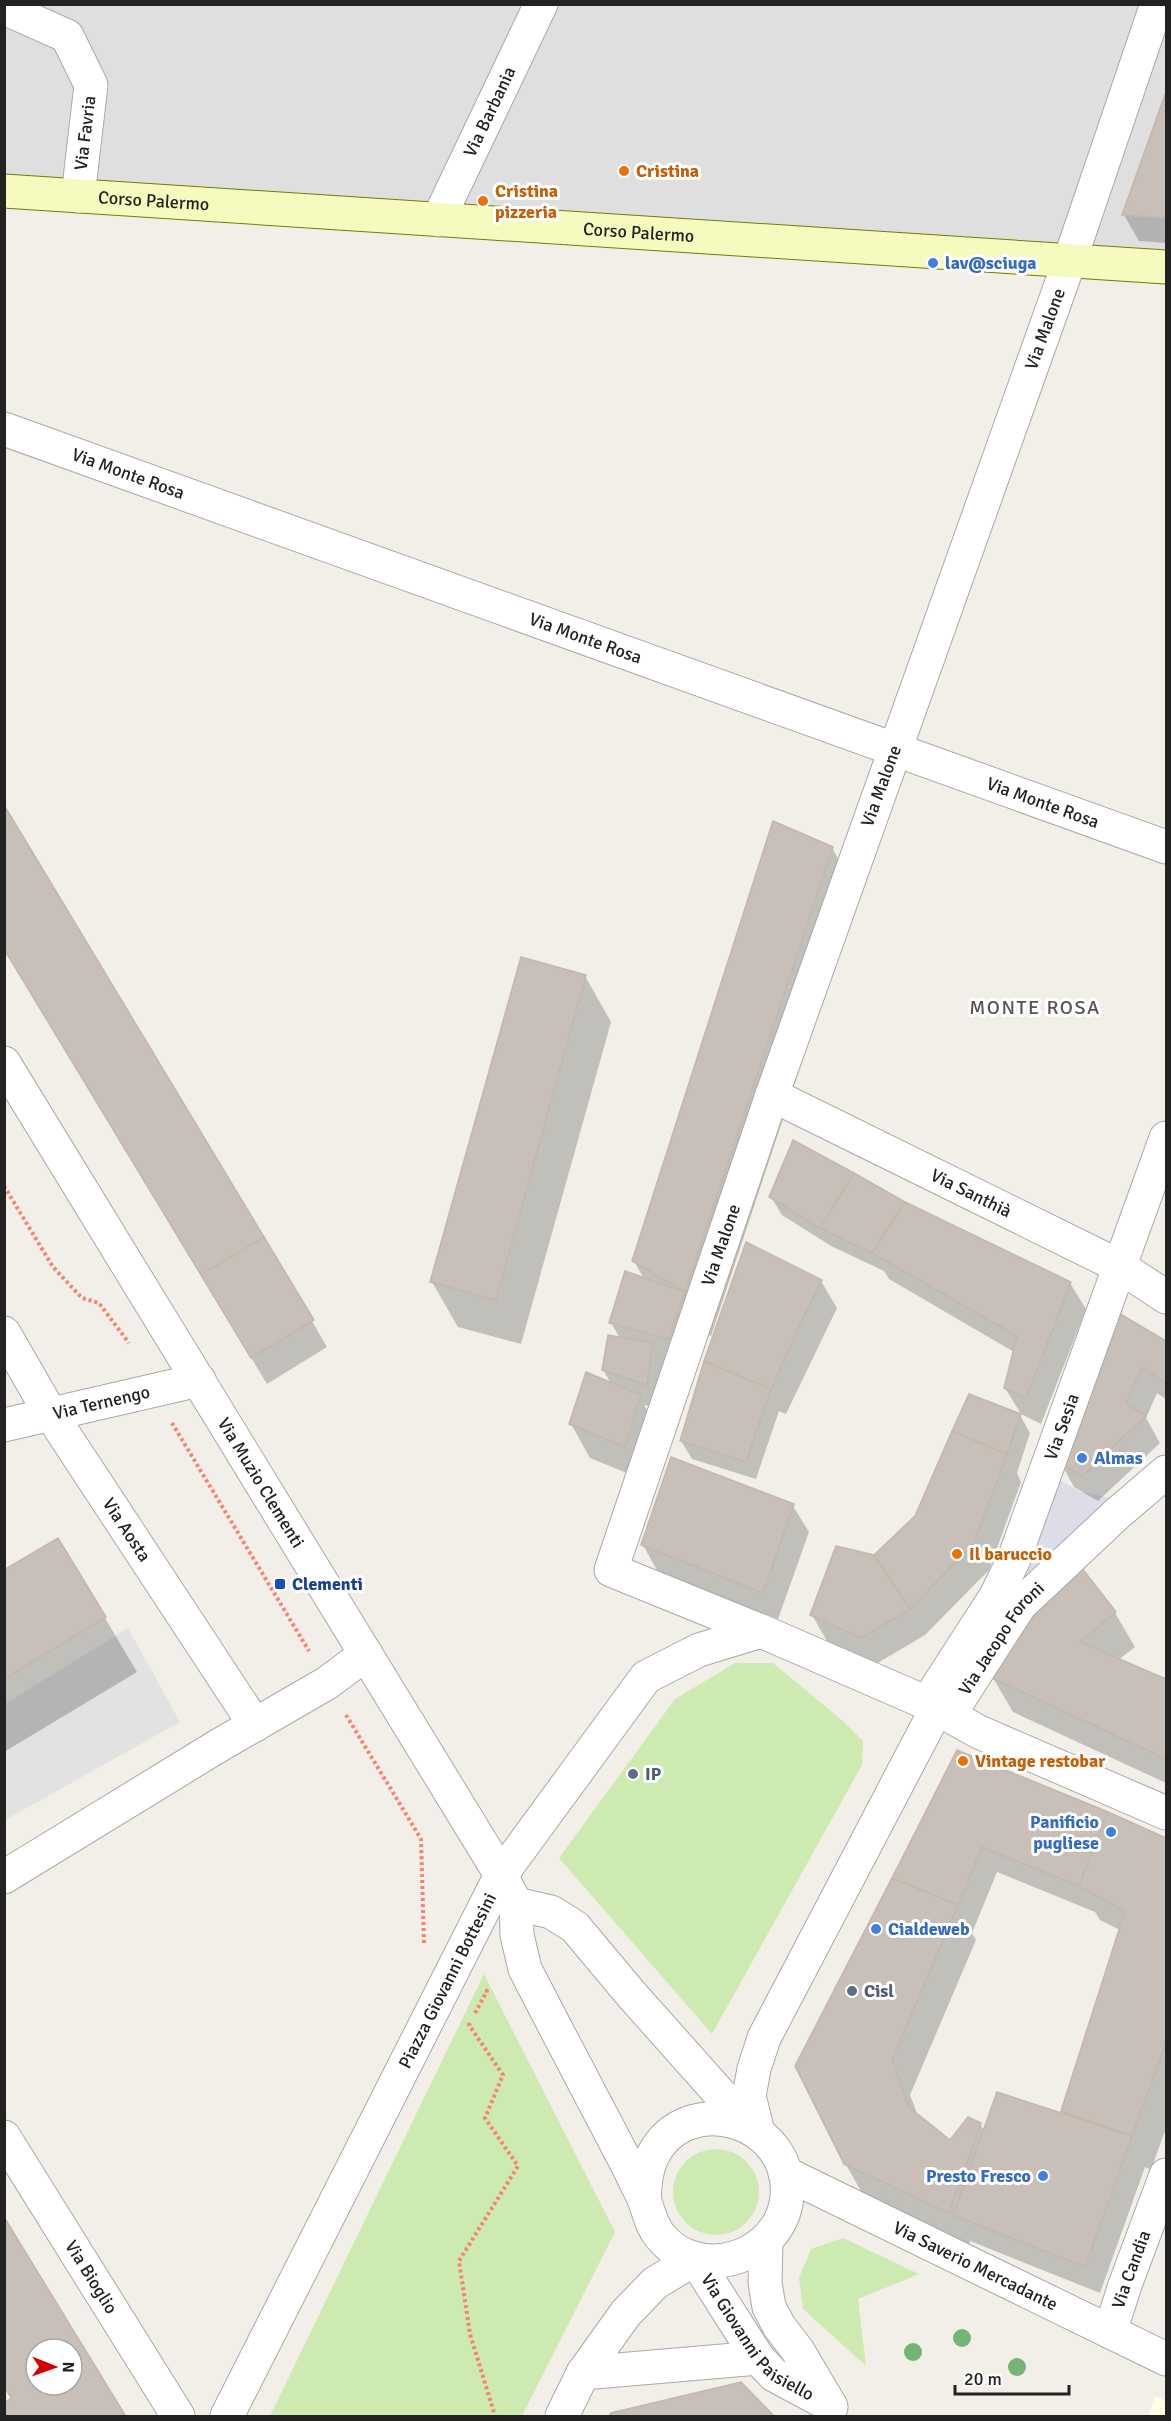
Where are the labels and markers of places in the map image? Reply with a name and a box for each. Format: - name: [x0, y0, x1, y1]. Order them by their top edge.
- place label: Cristina: [636, 160, 699, 182]
- marker: Cristina: [617, 164, 631, 178]
- place label: Cristina pizzeria: [495, 180, 558, 223]
- marker: Cristina pizzeria: [476, 194, 490, 208]
- place label: lav@sciuga: [945, 252, 1037, 274]
- marker: lav@sciuga: [926, 256, 940, 270]
- place label: Almas: [1094, 1447, 1143, 1469]
- marker: Almas: [1075, 1451, 1089, 1465]
- place label: Il baruccio: [969, 1543, 1052, 1565]
- marker: Il baruccio: [950, 1547, 964, 1561]
- place label: Clementi: [292, 1573, 363, 1595]
- marker: Clementi: [273, 1577, 287, 1591]
- place label: Vintage restobar: [975, 1750, 1106, 1772]
- marker: Vintage restobar: [956, 1754, 970, 1768]
- place label: IP: [645, 1763, 662, 1785]
- marker: IP: [626, 1767, 640, 1781]
- place label: Panificio pugliese: [1030, 1811, 1099, 1854]
- marker: Panificio pugliese: [1104, 1825, 1118, 1839]
- place label: Cialdeweb: [888, 1918, 970, 1940]
- marker: Cialdeweb: [869, 1922, 883, 1936]
- place label: Cisl: [864, 1980, 894, 2002]
- marker: Cisl: [845, 1984, 859, 1998]
- place label: Presto Fresco: [926, 2165, 1031, 2187]
- marker: Presto Fresco: [1036, 2169, 1050, 2183]

